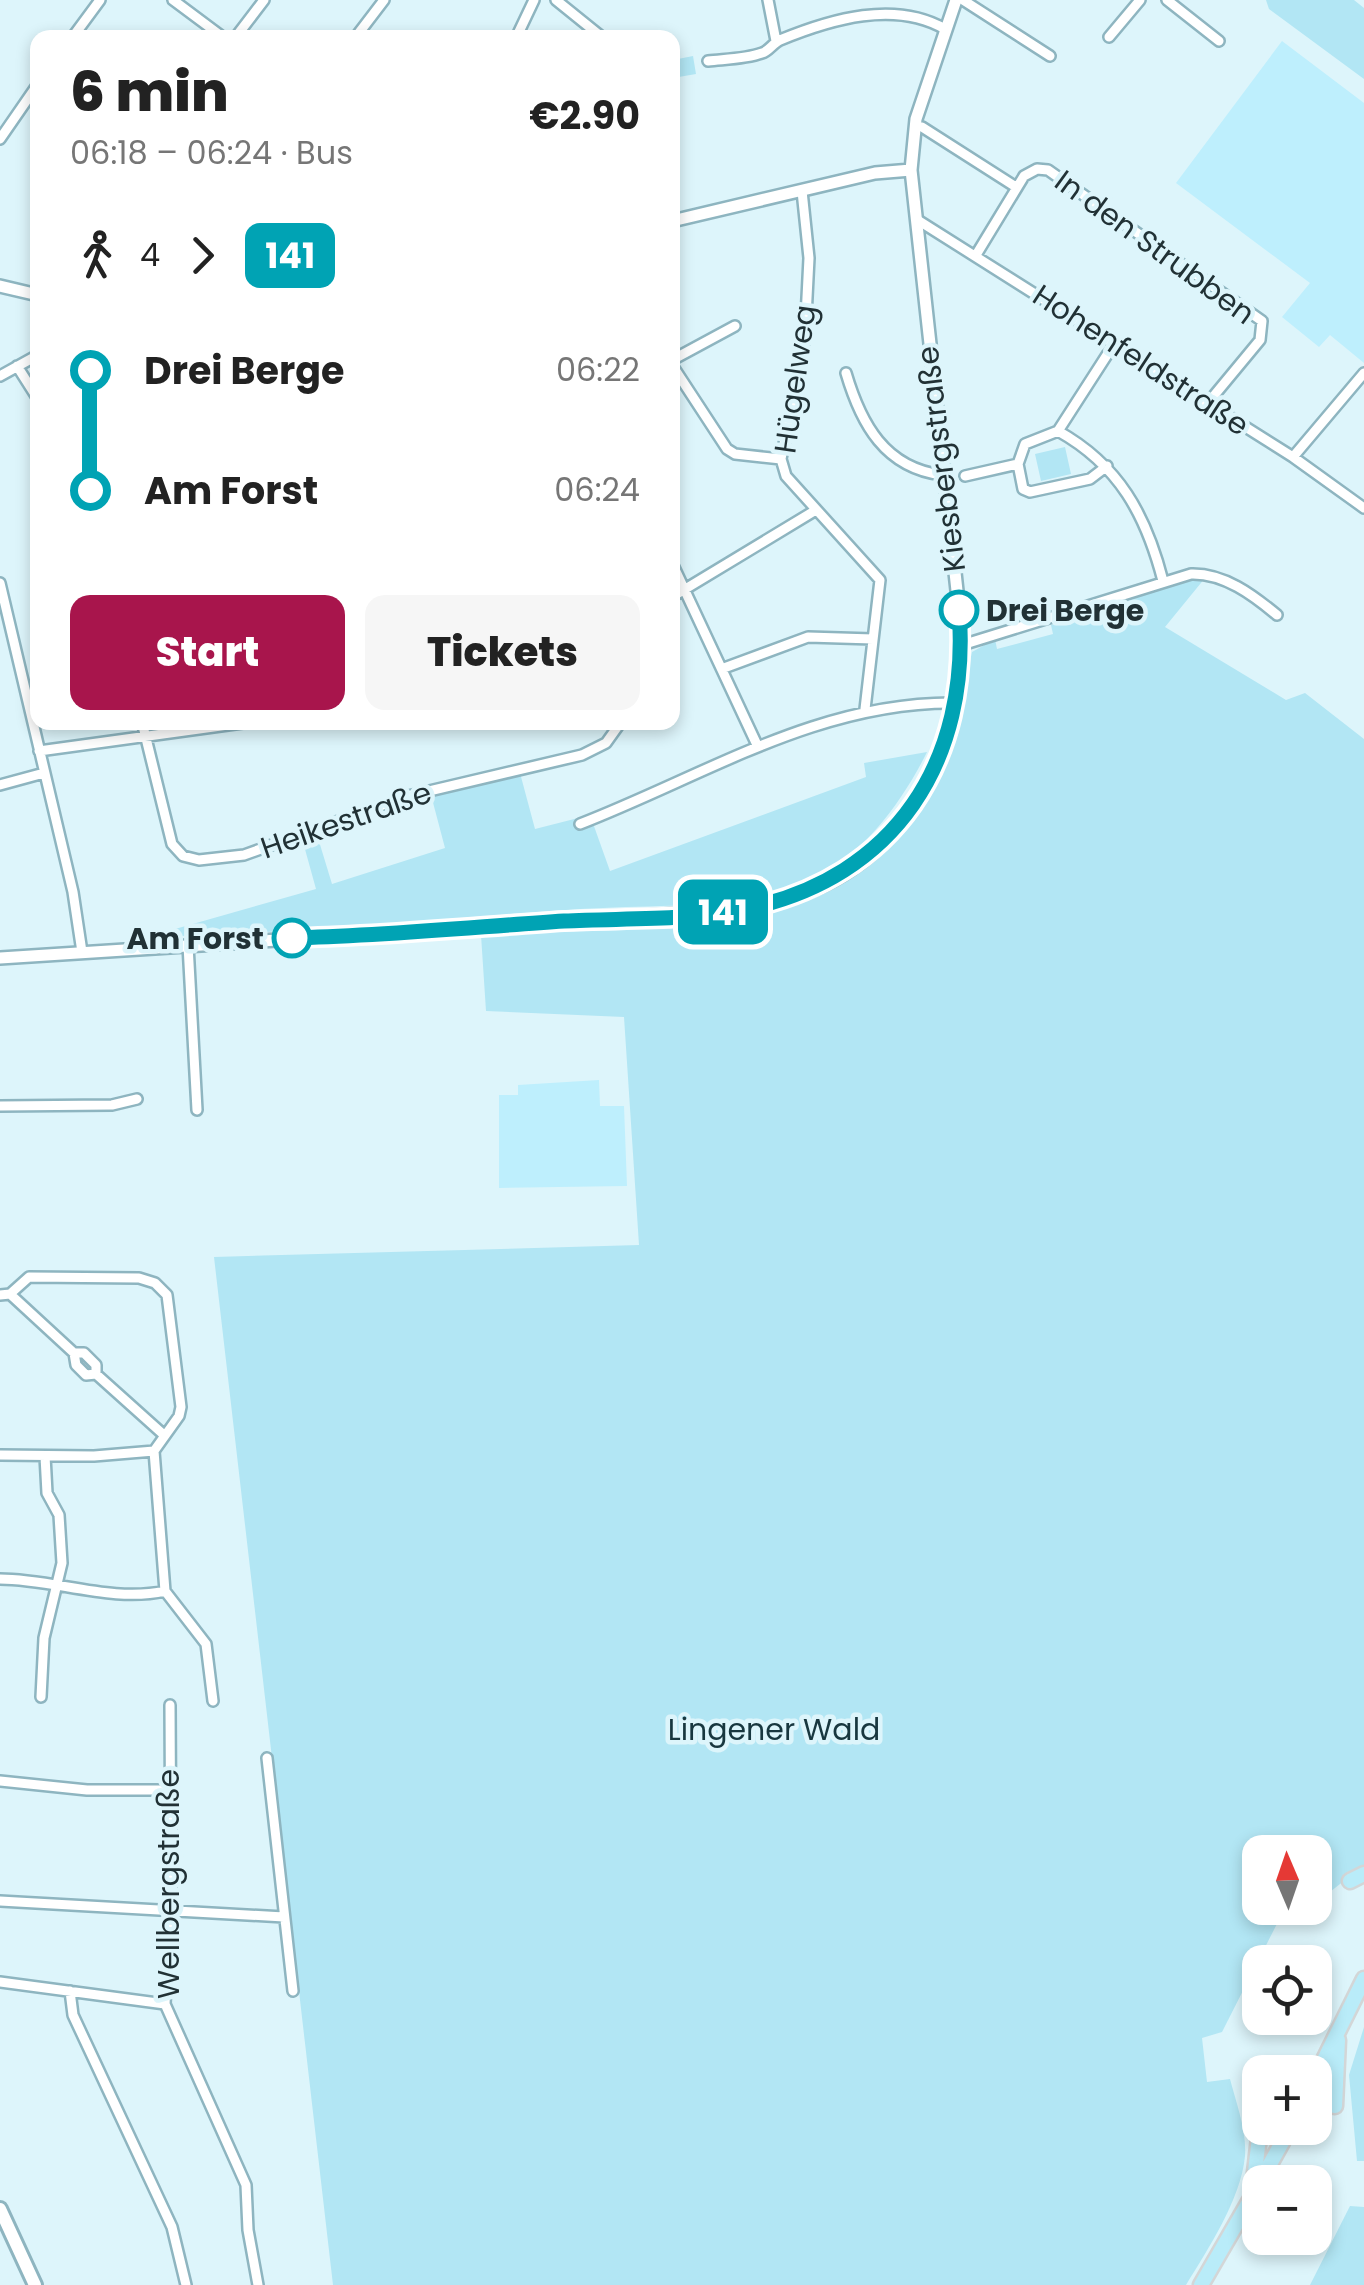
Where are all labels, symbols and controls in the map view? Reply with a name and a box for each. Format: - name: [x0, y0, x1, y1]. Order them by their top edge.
- text: 6 min: [70, 53, 229, 130]
- text: €2.90: [529, 89, 640, 142]
- text: 06:18 – 06:24 · Bus: [70, 130, 353, 175]
- street label: In den Strubben: [1046, 160, 1264, 334]
- icon: walk: [70, 228, 125, 283]
- icon: forward: [175, 228, 230, 283]
- text: 141: [265, 231, 315, 280]
- text: 4: [140, 232, 160, 277]
- street label: Hohenfeldstraße: [1024, 274, 1258, 446]
- street label: Hügelweg: [763, 302, 827, 456]
- text: Drei Berge: [144, 344, 345, 397]
- street label: Kiesbergstraße: [906, 344, 976, 574]
- text: 06:22: [556, 347, 640, 392]
- text: Am Forst: [144, 464, 318, 517]
- text: 06:24: [554, 467, 640, 512]
- place label: Drei Berge: [986, 589, 1144, 632]
- marker: Drei Berge: [940, 591, 978, 629]
- button: Start: [70, 595, 345, 710]
- button: Tickets: [365, 595, 640, 710]
- street label: Heikestraße: [255, 771, 437, 869]
- line badge: 141: [666, 880, 780, 944]
- text: 141: [698, 888, 748, 937]
- place label: Am Forst: [126, 917, 264, 960]
- marker: Am Forst: [273, 919, 311, 957]
- park label: Lingener Wald: [668, 1708, 880, 1751]
- street label: Wellbergstraße: [147, 1769, 190, 1999]
- north arrow: [1242, 1835, 1332, 1925]
- map controls: [1242, 1835, 1332, 2255]
- button: locate: [1242, 1945, 1332, 2035]
- button: +: [1242, 2055, 1332, 2145]
- button: −: [1242, 2165, 1332, 2255]

